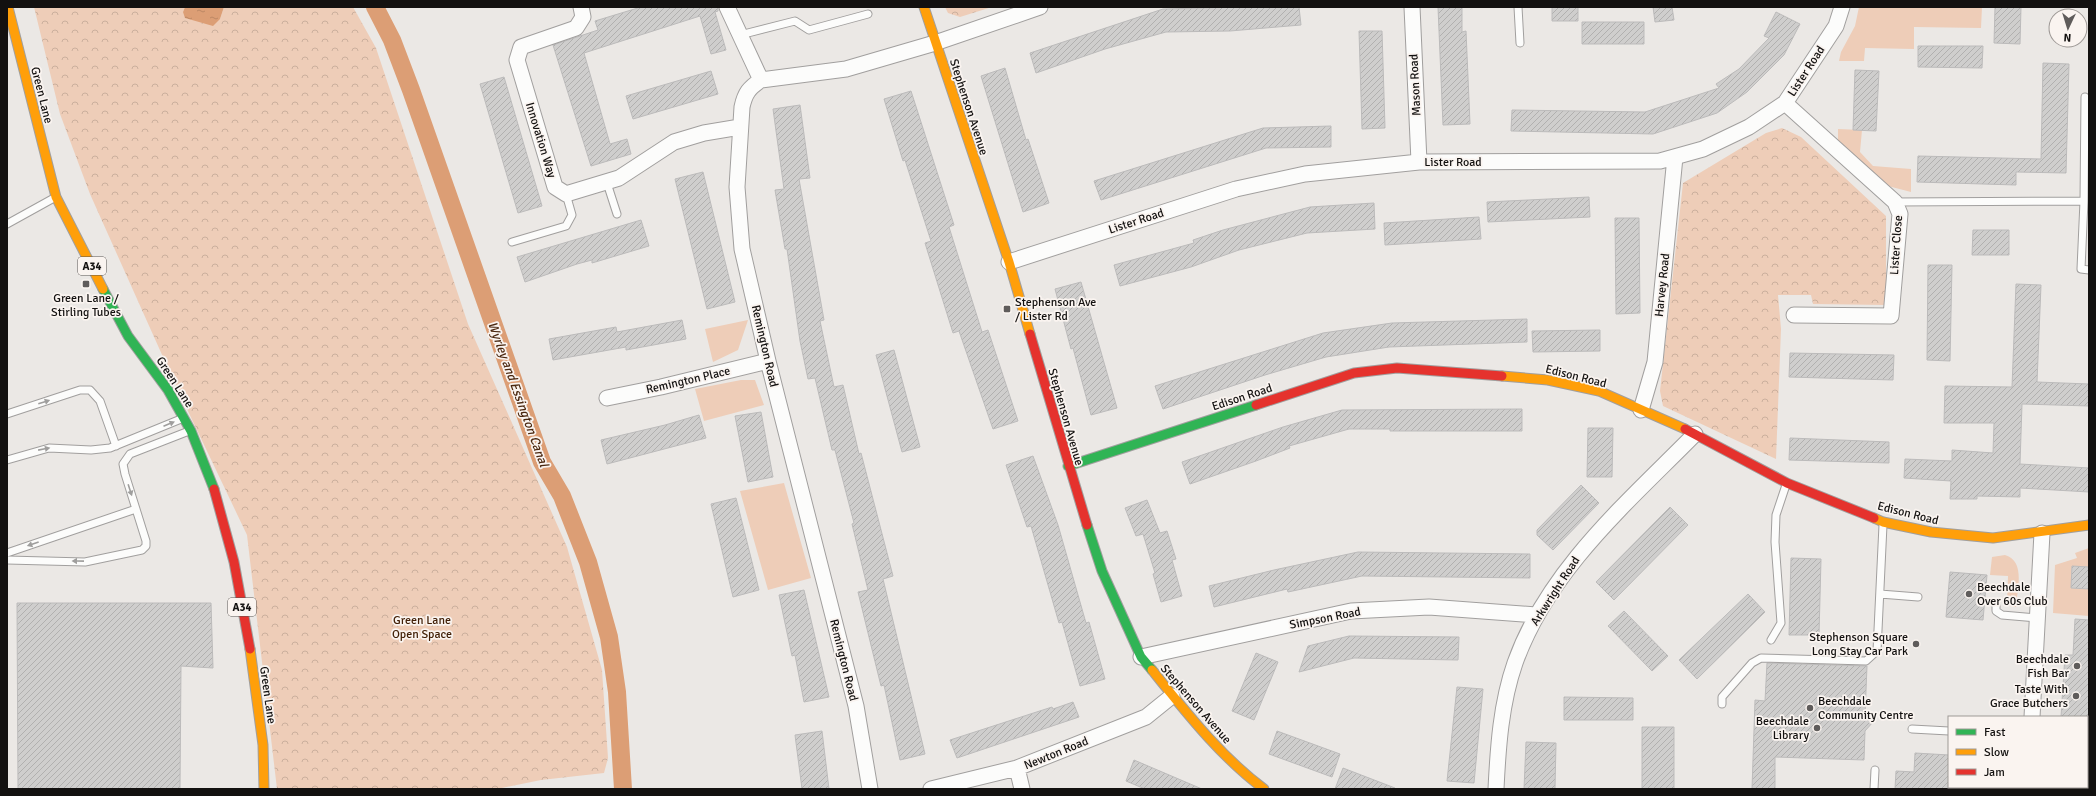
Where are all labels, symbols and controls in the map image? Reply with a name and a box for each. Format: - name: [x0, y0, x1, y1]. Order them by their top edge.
- north arrow: [2048, 8, 2088, 48]
- text: N: [2063, 31, 2072, 44]
- street label: Lister Road: [1785, 43, 1828, 99]
- street label: Mason Road: [1406, 54, 1425, 116]
- street label: Stephenson Avenue: [946, 57, 991, 157]
- street label: Green Lane: [27, 65, 56, 125]
- street label: Innovation Way: [522, 100, 559, 180]
- street label: Lister Road: [1424, 155, 1482, 170]
- street label: Lister Road: [1107, 205, 1166, 237]
- street label: Lister Close: [1887, 215, 1906, 275]
- street label: Harvey Road: [1652, 252, 1673, 318]
- road number: A34: [78, 257, 106, 275]
- marker: Green Lane / Stirling Tubes: [81, 279, 91, 289]
- place label: Green Lane / Stirling Tubes: [51, 291, 121, 320]
- place label: Stephenson Ave / Lister Rd: [1015, 295, 1096, 324]
- street label: Remington Road: [748, 304, 781, 389]
- marker: Stephenson Ave / Lister Rd: [1002, 304, 1012, 314]
- water label: Wyrley and Essington Canal: [484, 319, 552, 470]
- street label: Green Lane: [153, 354, 197, 411]
- street label: Edison Road: [1544, 362, 1608, 391]
- street label: Remington Place: [644, 363, 732, 397]
- street label: Stephenson Avenue: [1044, 367, 1087, 467]
- street label: Edison Road: [1210, 381, 1274, 414]
- one-way arrow: [38, 399, 50, 405]
- one-way arrow: [164, 420, 176, 426]
- one-way arrow: [38, 446, 51, 452]
- one-way arrow: [127, 484, 133, 496]
- street label: Edison Road: [1876, 499, 1940, 528]
- one-way arrow: [26, 542, 38, 548]
- street label: Arkwright Road: [1527, 554, 1583, 629]
- one-way arrow: [71, 558, 84, 564]
- place label: Beechdale Over 60s Club: [1977, 580, 2048, 609]
- marker: Beechdale Over 60s Club: [1964, 589, 1974, 599]
- road number: A34: [228, 598, 256, 616]
- street label: Simpson Road: [1288, 604, 1362, 633]
- park label: Green Lane Open Space: [392, 613, 452, 642]
- street label: Remington Road: [826, 618, 861, 703]
- place label: Stephenson Square Long Stay Car Park: [1809, 630, 1908, 659]
- marker: Stephenson Square Long Stay Car Park: [1911, 639, 1921, 649]
- place label: Beechdale Fish Bar: [2016, 652, 2070, 681]
- marker: Beechdale Fish Bar: [2072, 661, 2082, 671]
- street label: Stephenson Avenue: [1157, 662, 1234, 747]
- street label: Green Lane: [256, 665, 279, 725]
- place label: Taste With Grace Butchers: [1990, 682, 2068, 711]
- marker: Taste With Grace Butchers: [2071, 691, 2081, 701]
- place label: Beechdale Community Centre: [1818, 694, 1913, 723]
- marker: Beechdale Community Centre: [1805, 703, 1815, 713]
- place label: Beechdale Library: [1756, 714, 1809, 743]
- legend: [1948, 716, 2088, 788]
- marker: Beechdale Library: [1812, 723, 1822, 733]
- text: Fast: [1984, 725, 2005, 740]
- street label: Newton Road: [1022, 734, 1091, 773]
- text: Slow: [1984, 745, 2009, 760]
- text: Jam: [1984, 765, 2005, 780]

